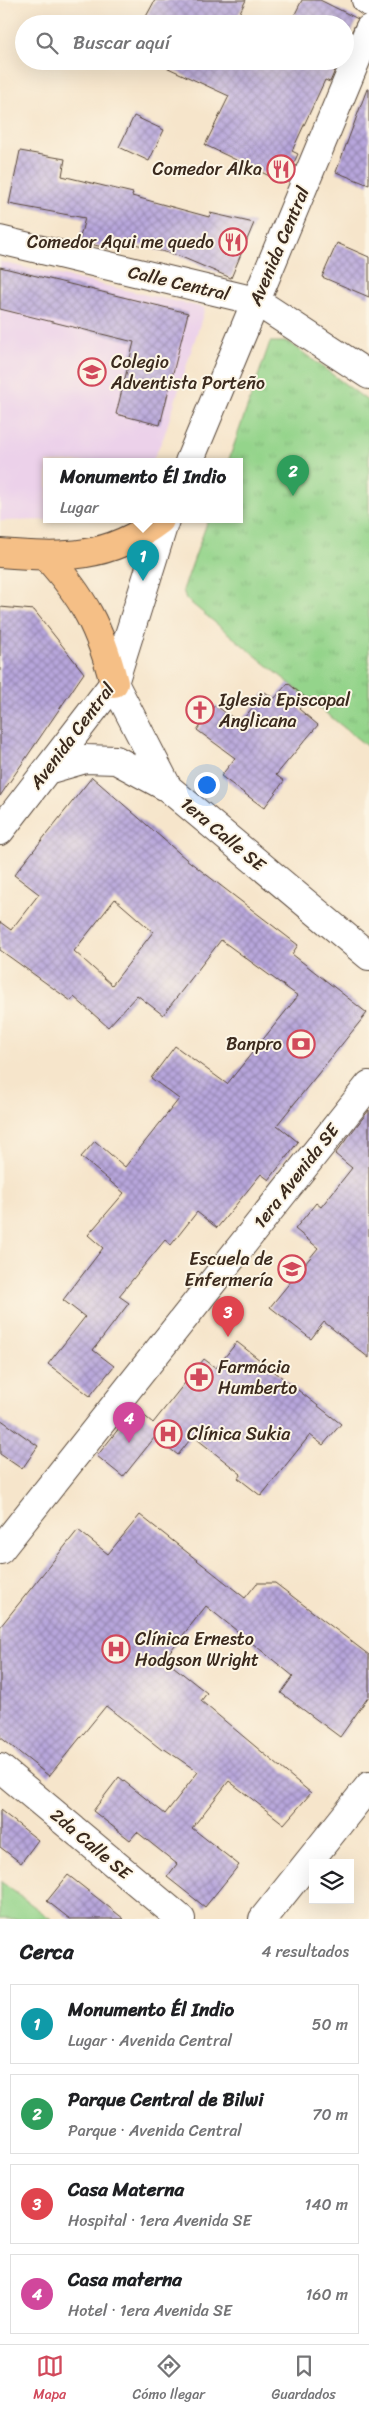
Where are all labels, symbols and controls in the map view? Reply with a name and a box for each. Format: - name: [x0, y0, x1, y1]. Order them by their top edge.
- search box: [15, 15, 354, 70]
- text: Buscar aquí: [73, 26, 170, 59]
- icon: search: [33, 29, 61, 57]
- place label: Comedor Alka: [153, 153, 262, 185]
- restaurant icon: Comedor Alka: [266, 154, 296, 184]
- street label: Avenida Central: [239, 181, 319, 312]
- place label: Comedor Aqui me quedo: [27, 226, 214, 258]
- restaurant icon: Comedor Aqui me quedo: [218, 227, 248, 257]
- street label: Calle Central: [125, 256, 234, 310]
- place label: Colegio Adventista Porteño: [110, 346, 265, 399]
- school or university icon: Colegio Adventista Porteño: [77, 357, 107, 387]
- pin: 2: [277, 455, 309, 496]
- popup: [43, 458, 243, 523]
- text: Monumento Él Indio: [60, 460, 226, 493]
- text: Lugar: [60, 493, 99, 522]
- pin: 1: [127, 540, 159, 581]
- street label: Avenida Central: [20, 675, 123, 797]
- place label: Iglesia Episcopal Anglicana: [218, 684, 351, 737]
- church icon: Iglesia Episcopal Anglicana: [185, 695, 215, 725]
- your location: [194, 772, 220, 798]
- street label: 1era Calle SE: [173, 788, 274, 880]
- place label: Banpro: [226, 1028, 282, 1060]
- bank icon: Banpro: [286, 1029, 316, 1059]
- street label: 1era Avenida SE: [245, 1116, 348, 1236]
- place label: Escuela de Enfermería: [184, 1243, 273, 1296]
- school or university icon: Escuela de Enfermería: [277, 1254, 307, 1284]
- pin: 3: [212, 1296, 244, 1337]
- place label: Farmácia Humberto: [218, 1351, 297, 1404]
- pharmacy icon: Farmácia Humberto: [184, 1362, 214, 1392]
- pin: 4: [113, 1402, 145, 1443]
- place label: Clínica Sukia: [187, 1418, 291, 1450]
- hospital icon: Clínica Sukia: [153, 1419, 183, 1449]
- place label: Clínica Ernesto Hodgson Wright: [135, 1623, 259, 1676]
- hospital icon: Clínica Ernesto Hodgson Wright: [101, 1634, 131, 1664]
- street label: 2da Calle SE: [43, 1800, 140, 1889]
- map controls: [309, 1859, 354, 1904]
- button: layers: [309, 1859, 354, 1904]
- text: Cerca: [20, 1933, 74, 1971]
- text: 4 resultados: [261, 1937, 349, 1966]
- text: Monumento Él Indio: [68, 1993, 234, 2026]
- text: 1: [34, 2010, 40, 2039]
- text: 50 m: [312, 2010, 348, 2039]
- text: Lugar · Avenida Central: [68, 2026, 232, 2055]
- text: Parque Central de Bilwi: [68, 2083, 263, 2116]
- text: 2: [32, 2100, 42, 2129]
- text: 70 m: [312, 2100, 348, 2129]
- text: Parque · Avenida Central: [68, 2116, 242, 2145]
- text: Casa Materna: [68, 2173, 184, 2206]
- text: 3: [33, 2190, 41, 2219]
- text: 140 m: [305, 2190, 348, 2219]
- text: Hospital · 1era Avenida SE: [68, 2206, 251, 2235]
- text: Casa materna: [68, 2263, 182, 2296]
- text: 4: [32, 2280, 42, 2309]
- text: 160 m: [305, 2280, 348, 2309]
- text: Hotel · 1era Avenida SE: [68, 2296, 232, 2325]
- tab: Mapa: [33, 2352, 66, 2407]
- tab: Cómo llegar: [133, 2352, 205, 2407]
- tab: Guardados: [271, 2352, 336, 2407]

